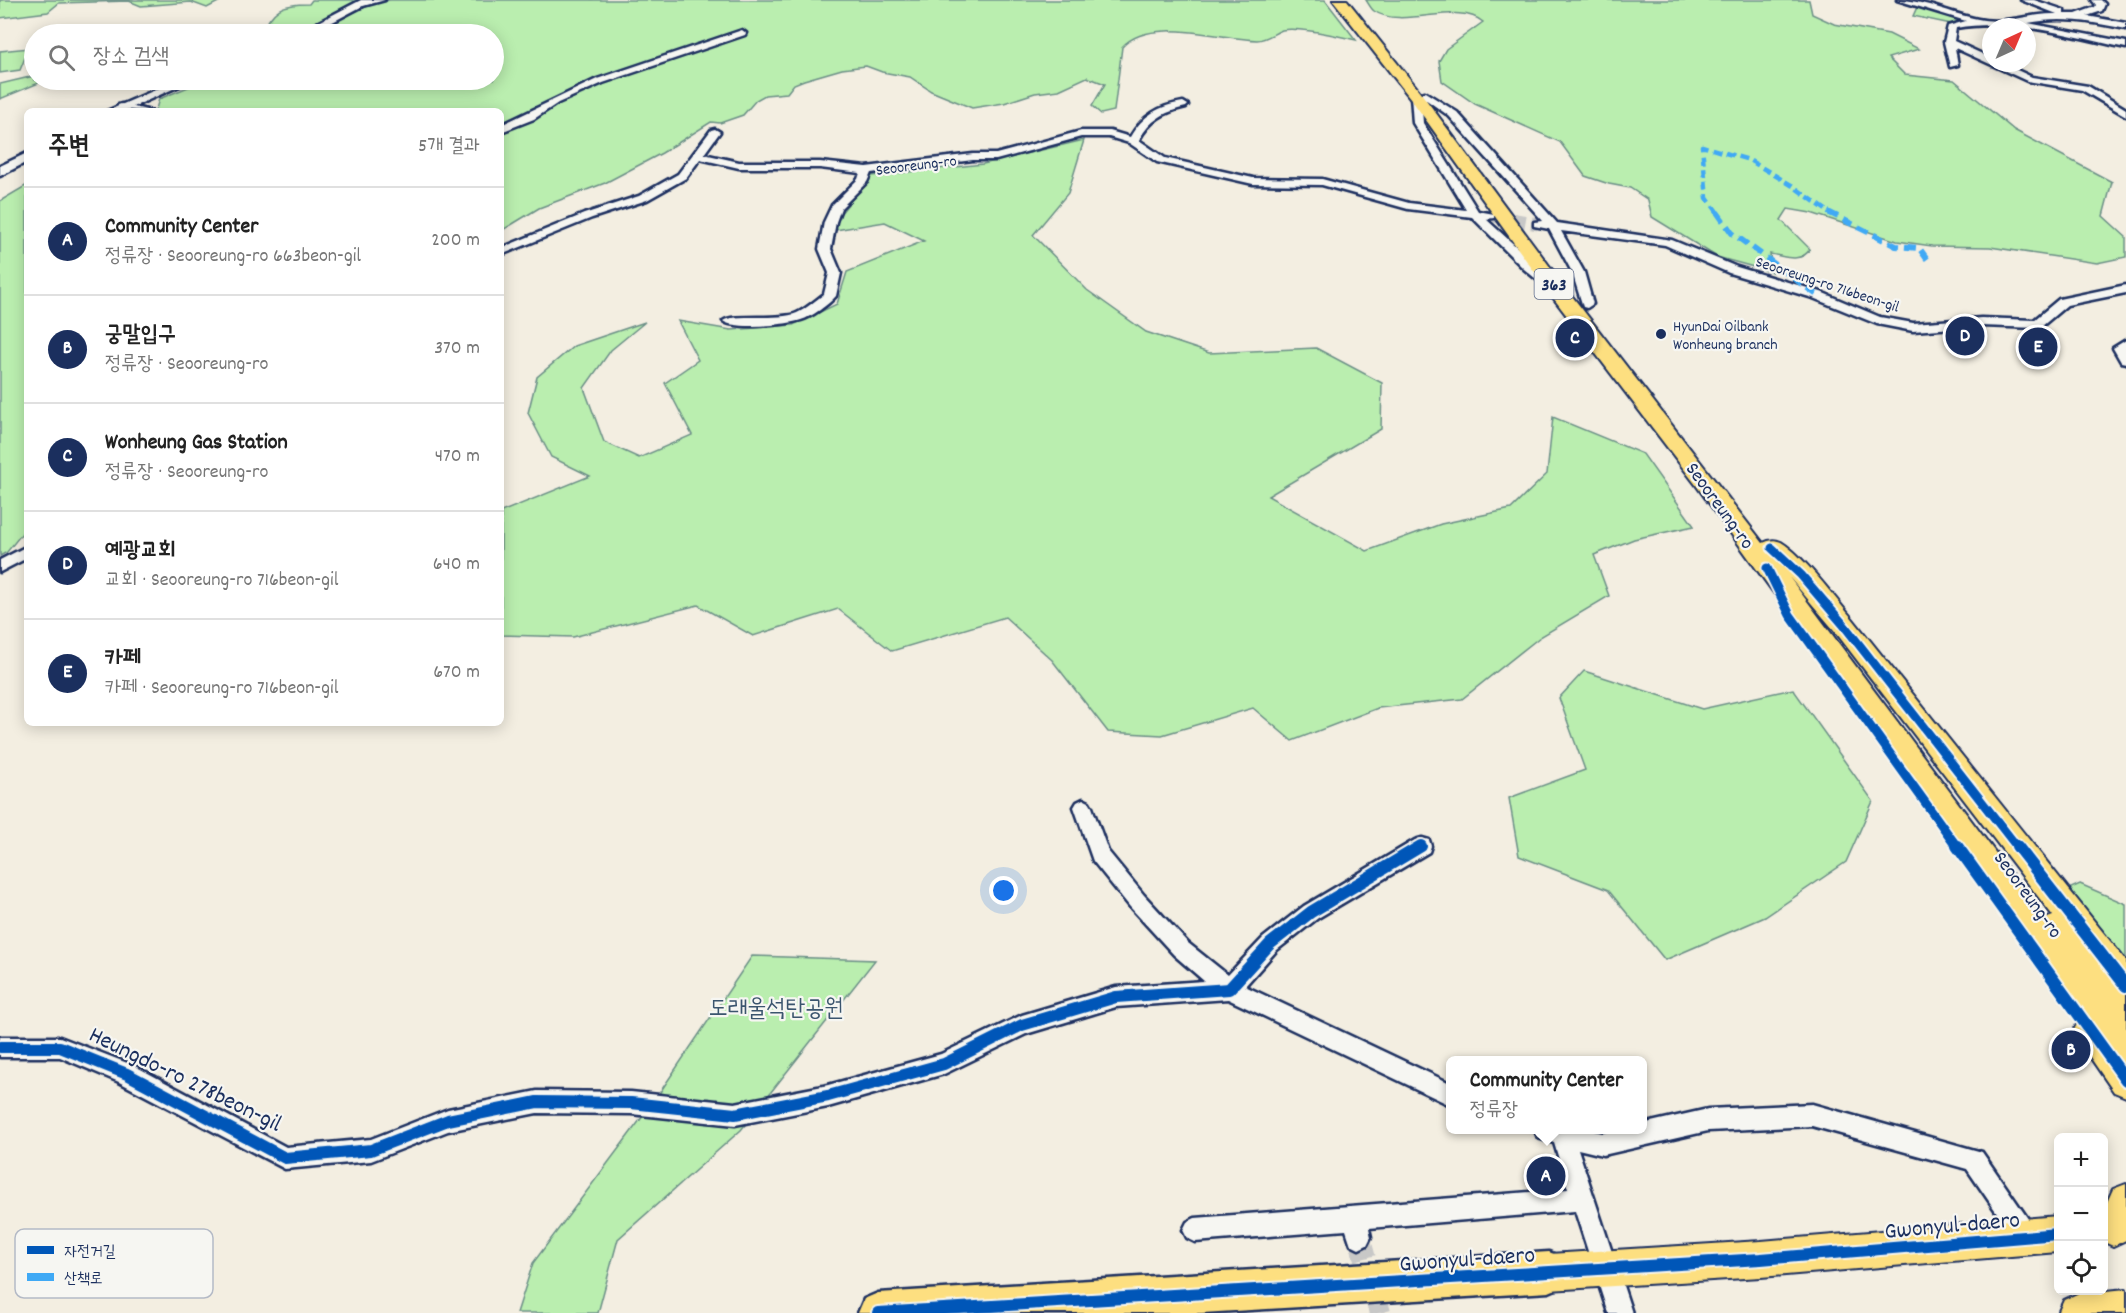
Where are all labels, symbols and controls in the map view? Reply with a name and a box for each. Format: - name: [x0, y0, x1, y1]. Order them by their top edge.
- north arrow: [1982, 18, 2036, 72]
- search box: [24, 24, 504, 90]
- icon: search: [45, 41, 78, 74]
- text: 장소 검색: [93, 42, 169, 73]
- text: 주변: [48, 129, 90, 166]
- text: 5개 결과: [418, 133, 480, 161]
- street label: Seooreung-ro: [875, 150, 958, 183]
- text: Community Center: [105, 212, 258, 243]
- text: A: [62, 227, 73, 255]
- text: 200 m: [431, 227, 480, 255]
- text: 정류장 · Seooreung-ro 663beon-gil: [105, 243, 361, 271]
- street label: Seooreung-ro 716beon-gil: [1752, 251, 1902, 320]
- road number: 363: [1534, 269, 1574, 299]
- pin: D: [1946, 314, 1984, 358]
- pin: C: [1556, 316, 1594, 360]
- place label: HyunDai Oilbank Wonheung branch: [1673, 316, 1778, 357]
- text: 궁말입구: [105, 320, 176, 351]
- pin: E: [2018, 324, 2058, 370]
- marker: HyunDai Oilbank Wonheung branch: [1654, 327, 1668, 341]
- text: B: [63, 335, 72, 363]
- text: 370 m: [434, 335, 480, 363]
- text: 정류장 · Seooreung-ro: [105, 351, 268, 379]
- text: Wonheung Gas Station: [105, 428, 288, 459]
- text: C: [63, 443, 72, 471]
- text: 470 m: [435, 443, 480, 471]
- street label: Seooreung-ro: [1677, 458, 1760, 556]
- text: 정류장 · Seooreung-ro: [105, 459, 268, 487]
- text: 예광교회: [105, 536, 176, 567]
- text: D: [62, 551, 73, 579]
- text: 640 m: [433, 551, 480, 579]
- text: 교회 · Seooreung-ro 716beon-gil: [105, 567, 338, 595]
- text: 카페: [105, 644, 140, 675]
- text: E: [63, 659, 72, 687]
- text: 670 m: [433, 659, 480, 687]
- text: 카페 · Seooreung-ro 716beon-gil: [105, 675, 338, 703]
- street label: Seooreung-ro: [1985, 847, 2068, 945]
- your location: [989, 876, 1018, 905]
- park label: 도래울석탄공원: [708, 993, 844, 1027]
- street label: Heungdo-ro 278beon-gil: [82, 1019, 287, 1142]
- pin: B: [2052, 1028, 2090, 1072]
- popup: [1446, 1056, 1647, 1134]
- text: Community Center: [1470, 1066, 1623, 1097]
- text: 정류장: [1470, 1097, 1518, 1125]
- map controls: [2054, 1133, 2108, 1295]
- button: +: [2054, 1133, 2108, 1187]
- pin: A: [1526, 1154, 1566, 1198]
- button: −: [2054, 1187, 2108, 1241]
- street label: Gwonyul-daero: [1883, 1204, 2021, 1250]
- legend: [15, 1229, 213, 1298]
- street label: Gwonyul-daero: [1398, 1239, 1536, 1283]
- text: 자전거길: [64, 1241, 116, 1264]
- button: locate: [2054, 1241, 2108, 1295]
- text: 산책로: [64, 1268, 103, 1291]

